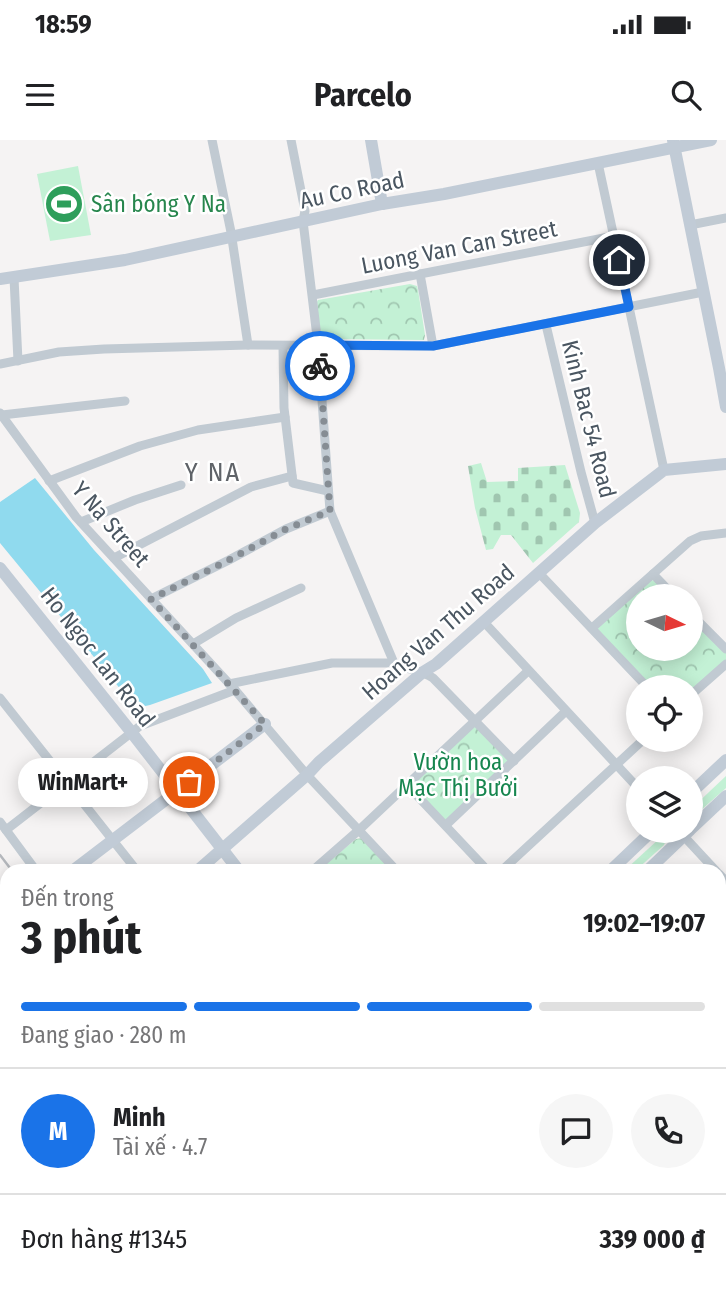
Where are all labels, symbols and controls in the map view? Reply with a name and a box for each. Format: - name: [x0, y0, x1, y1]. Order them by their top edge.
- text: 18:59: [35, 9, 92, 40]
- icon: menu: [21, 76, 59, 114]
- text: Parcelo: [314, 76, 412, 114]
- icon: search: [667, 76, 705, 114]
- street label: Au Co Road: [297, 165, 407, 215]
- sports icon: Sân bóng Y Na: [43, 183, 85, 225]
- place label: Sân bóng Y Na: [91, 190, 226, 218]
- street label: Luong Van Can Street: [359, 214, 560, 280]
- pin: [589, 230, 649, 290]
- icon: home: [600, 241, 638, 279]
- courier: [285, 331, 355, 401]
- street label: Kinh Bac 54 Road: [556, 337, 622, 501]
- icon: bike: [301, 347, 339, 385]
- district label: Y NA: [185, 457, 241, 488]
- street label: Y Na Street: [66, 476, 156, 573]
- street label: Hoang Van Thu Road: [356, 558, 520, 706]
- street label: Ho Ngoc Lan Road: [35, 582, 161, 732]
- north arrow: [626, 584, 704, 662]
- map controls: [626, 584, 703, 843]
- button: locate: [626, 675, 703, 752]
- park label: Vườn hoa Mạc Thị Bưởi: [398, 748, 518, 802]
- pin: [159, 752, 219, 812]
- callout: WinMart+: [18, 758, 147, 806]
- icon: bag: [170, 763, 208, 801]
- button: layers: [626, 766, 703, 843]
- text: WinMart+: [38, 768, 128, 796]
- text: Đến trong: [21, 884, 113, 912]
- text: 19:02–19:07: [583, 908, 705, 939]
- text: 3 phút: [21, 910, 141, 965]
- text: Đang giao · 280 m: [21, 1021, 186, 1049]
- button: chat: [539, 1094, 613, 1168]
- button: phone: [631, 1094, 705, 1168]
- text: Minh: [113, 1102, 166, 1133]
- text: M: [49, 1116, 67, 1147]
- text: Tài xế · 4.7: [113, 1133, 207, 1161]
- text: Đơn hàng #1345: [21, 1224, 187, 1255]
- text: 339 000 ₫: [599, 1224, 705, 1255]

